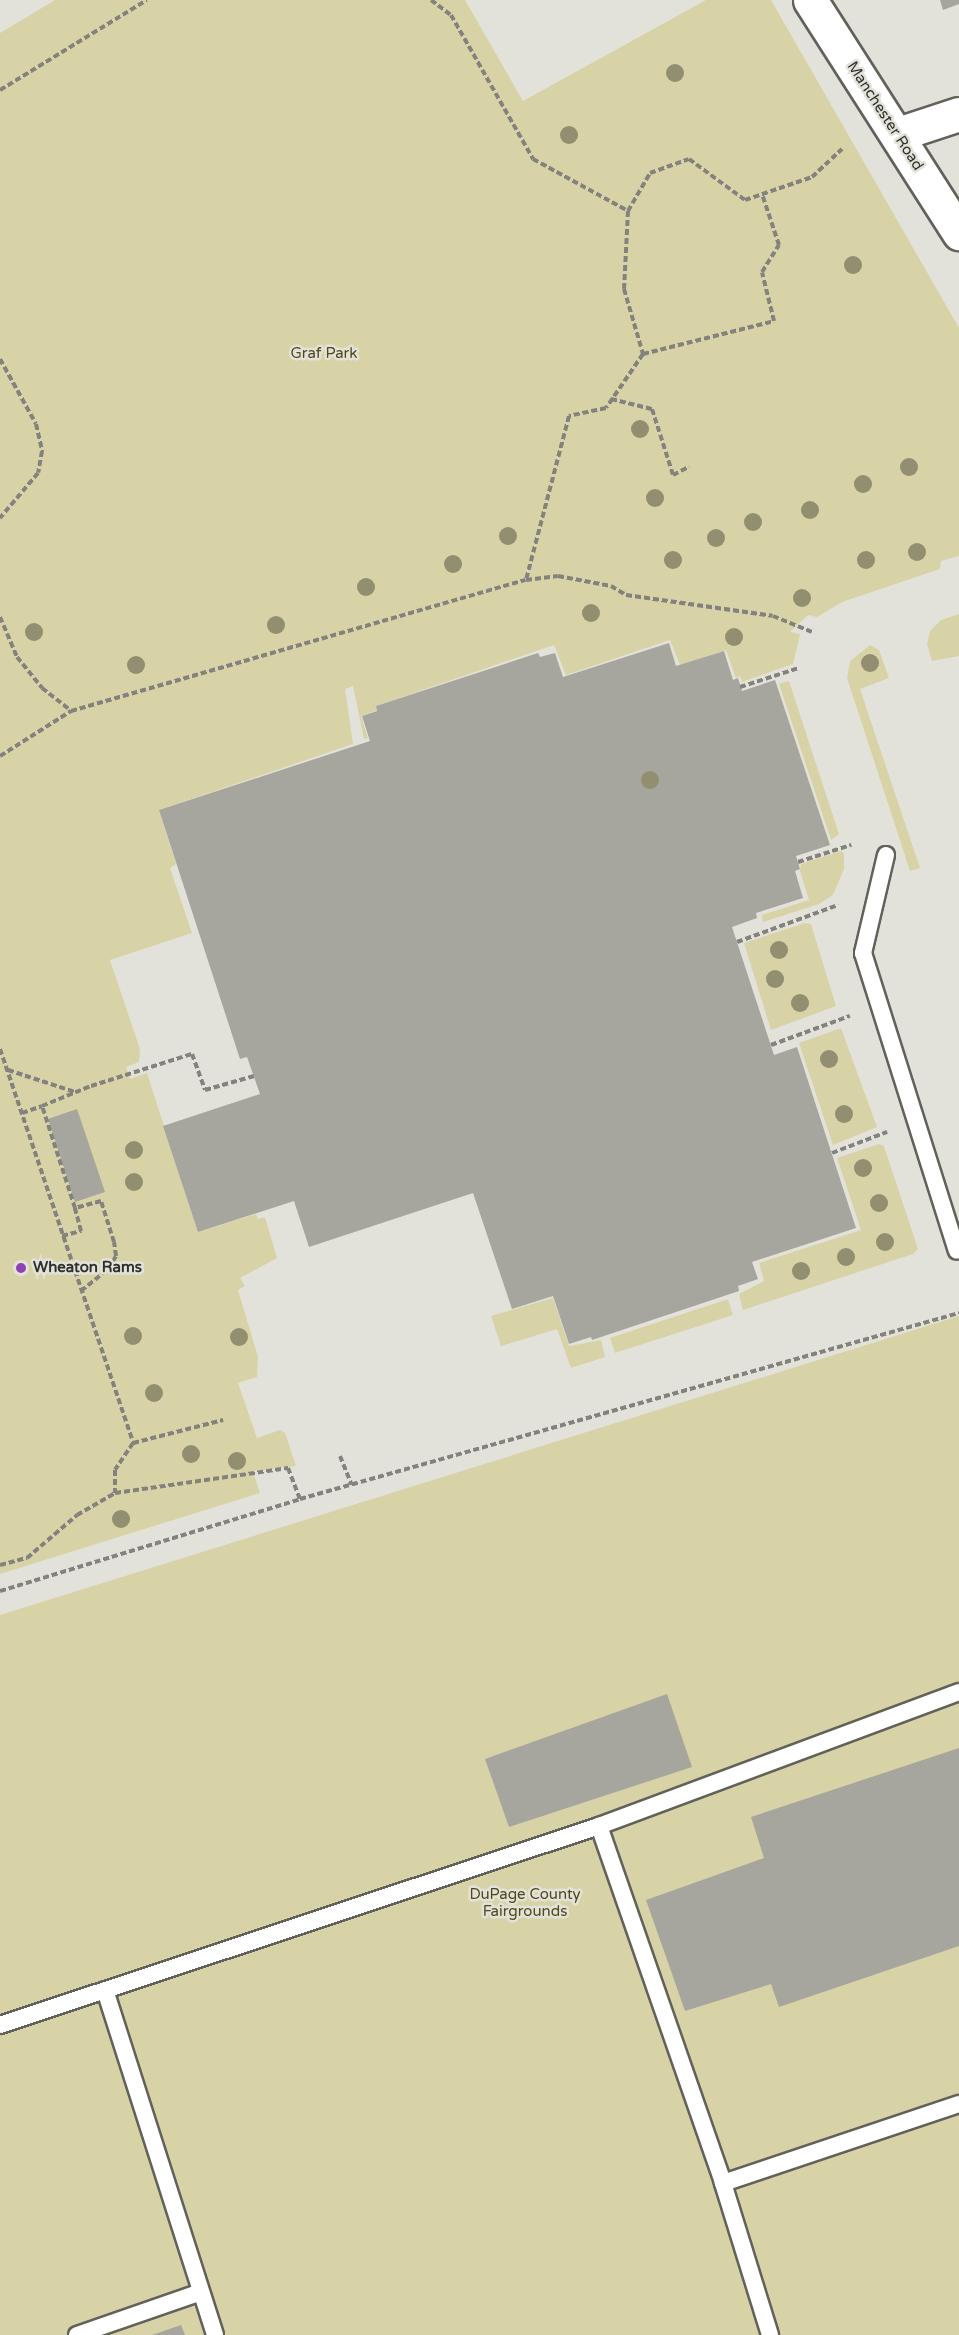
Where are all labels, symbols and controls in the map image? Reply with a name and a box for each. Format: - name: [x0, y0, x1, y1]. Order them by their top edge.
- street label: Manchester Road: [843, 58, 927, 174]
- park label: Graf Park: [290, 345, 358, 363]
- place label: Wheaton Rams: [33, 1259, 142, 1277]
- marker: Wheaton Rams: [14, 1261, 28, 1275]
- park label: DuPage County Fairgrounds: [469, 1885, 581, 1920]

